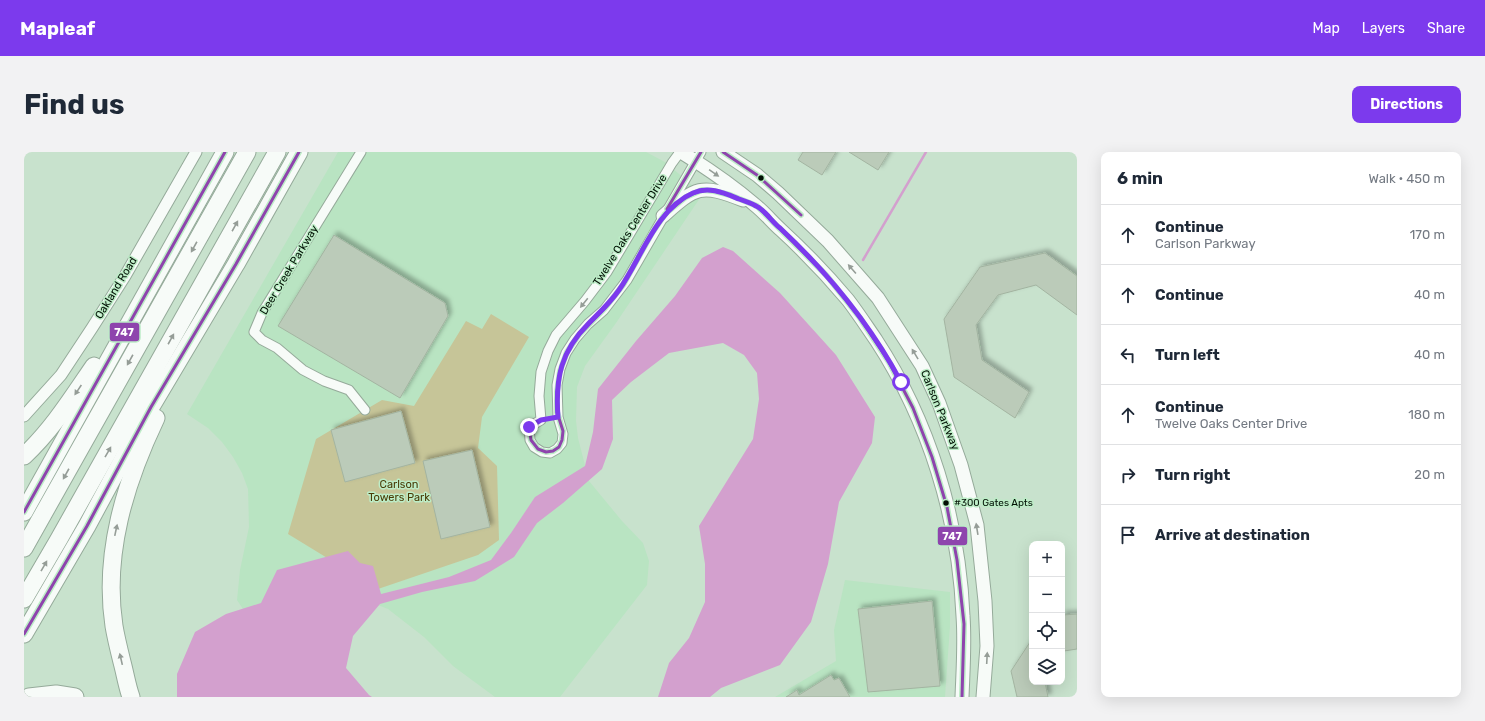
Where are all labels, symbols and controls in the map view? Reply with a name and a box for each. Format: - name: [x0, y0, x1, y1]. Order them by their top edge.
- text: Mapleaf: [20, 17, 95, 40]
- text: Map: [1313, 20, 1340, 37]
- text: Layers: [1362, 20, 1405, 37]
- text: Share: [1427, 20, 1465, 37]
- button: Directions: [1352, 86, 1461, 123]
- text: Find us: [24, 88, 124, 121]
- text: 6 min: [1117, 168, 1163, 188]
- one-way arrow: [709, 169, 719, 177]
- text: Walk · 450 m: [1369, 171, 1445, 186]
- street label: Twelve Oaks Center Drive: [590, 172, 670, 288]
- unlabelled marker: [756, 173, 766, 183]
- text: Continue: [1155, 218, 1224, 236]
- one-way arrow: [232, 220, 239, 232]
- street label: Deer Creek Parkway: [257, 223, 321, 317]
- icon: ahead: [1117, 224, 1139, 246]
- text: 170 m: [1410, 227, 1445, 242]
- text: Carlson Parkway: [1155, 236, 1256, 251]
- one-way arrow: [190, 241, 197, 253]
- street label: Oakland Road: [92, 255, 140, 321]
- one-way arrow: [848, 264, 857, 273]
- icon: ahead: [1117, 284, 1139, 306]
- text: Continue: [1155, 286, 1224, 304]
- text: 40 m: [1414, 287, 1445, 302]
- one-way arrow: [579, 297, 588, 308]
- line badge: 747: [109, 322, 140, 342]
- text: 747: [114, 326, 134, 339]
- one-way arrow: [168, 333, 175, 345]
- icon: left: [1117, 344, 1139, 366]
- text: Turn left: [1155, 346, 1220, 364]
- text: 40 m: [1414, 347, 1445, 362]
- one-way arrow: [911, 348, 918, 360]
- one-way arrow: [126, 354, 133, 366]
- street label: Carlson Parkway: [918, 368, 962, 452]
- route start: [892, 373, 910, 391]
- one-way arrow: [74, 385, 82, 395]
- text: Continue: [1155, 398, 1224, 416]
- icon: ahead: [1117, 404, 1139, 426]
- text: 180 m: [1408, 407, 1445, 422]
- text: Twelve Oaks Center Drive: [1155, 416, 1307, 431]
- route end: [520, 418, 538, 436]
- one-way arrow: [104, 447, 111, 458]
- icon: right: [1117, 464, 1139, 486]
- text: Turn right: [1155, 466, 1230, 484]
- text: 20 m: [1414, 467, 1445, 482]
- one-way arrow: [63, 468, 70, 480]
- park label: Carlson Towers Park: [368, 478, 430, 504]
- place label: #300 Gates Apts: [954, 497, 1033, 509]
- marker: #300 Gates Apts: [941, 498, 951, 508]
- one-way arrow: [974, 523, 980, 535]
- one-way arrow: [114, 524, 120, 537]
- icon: arrive: [1117, 524, 1139, 546]
- line badge: 747: [937, 526, 968, 546]
- text: Arrive at destination: [1155, 526, 1310, 544]
- text: 747: [942, 530, 962, 543]
- map controls: [1029, 541, 1065, 685]
- button: +: [1029, 541, 1065, 577]
- one-way arrow: [40, 560, 47, 572]
- button: −: [1029, 577, 1065, 613]
- button: locate: [1029, 613, 1065, 649]
- button: layers: [1029, 649, 1065, 685]
- one-way arrow: [983, 652, 990, 664]
- one-way arrow: [118, 653, 124, 665]

